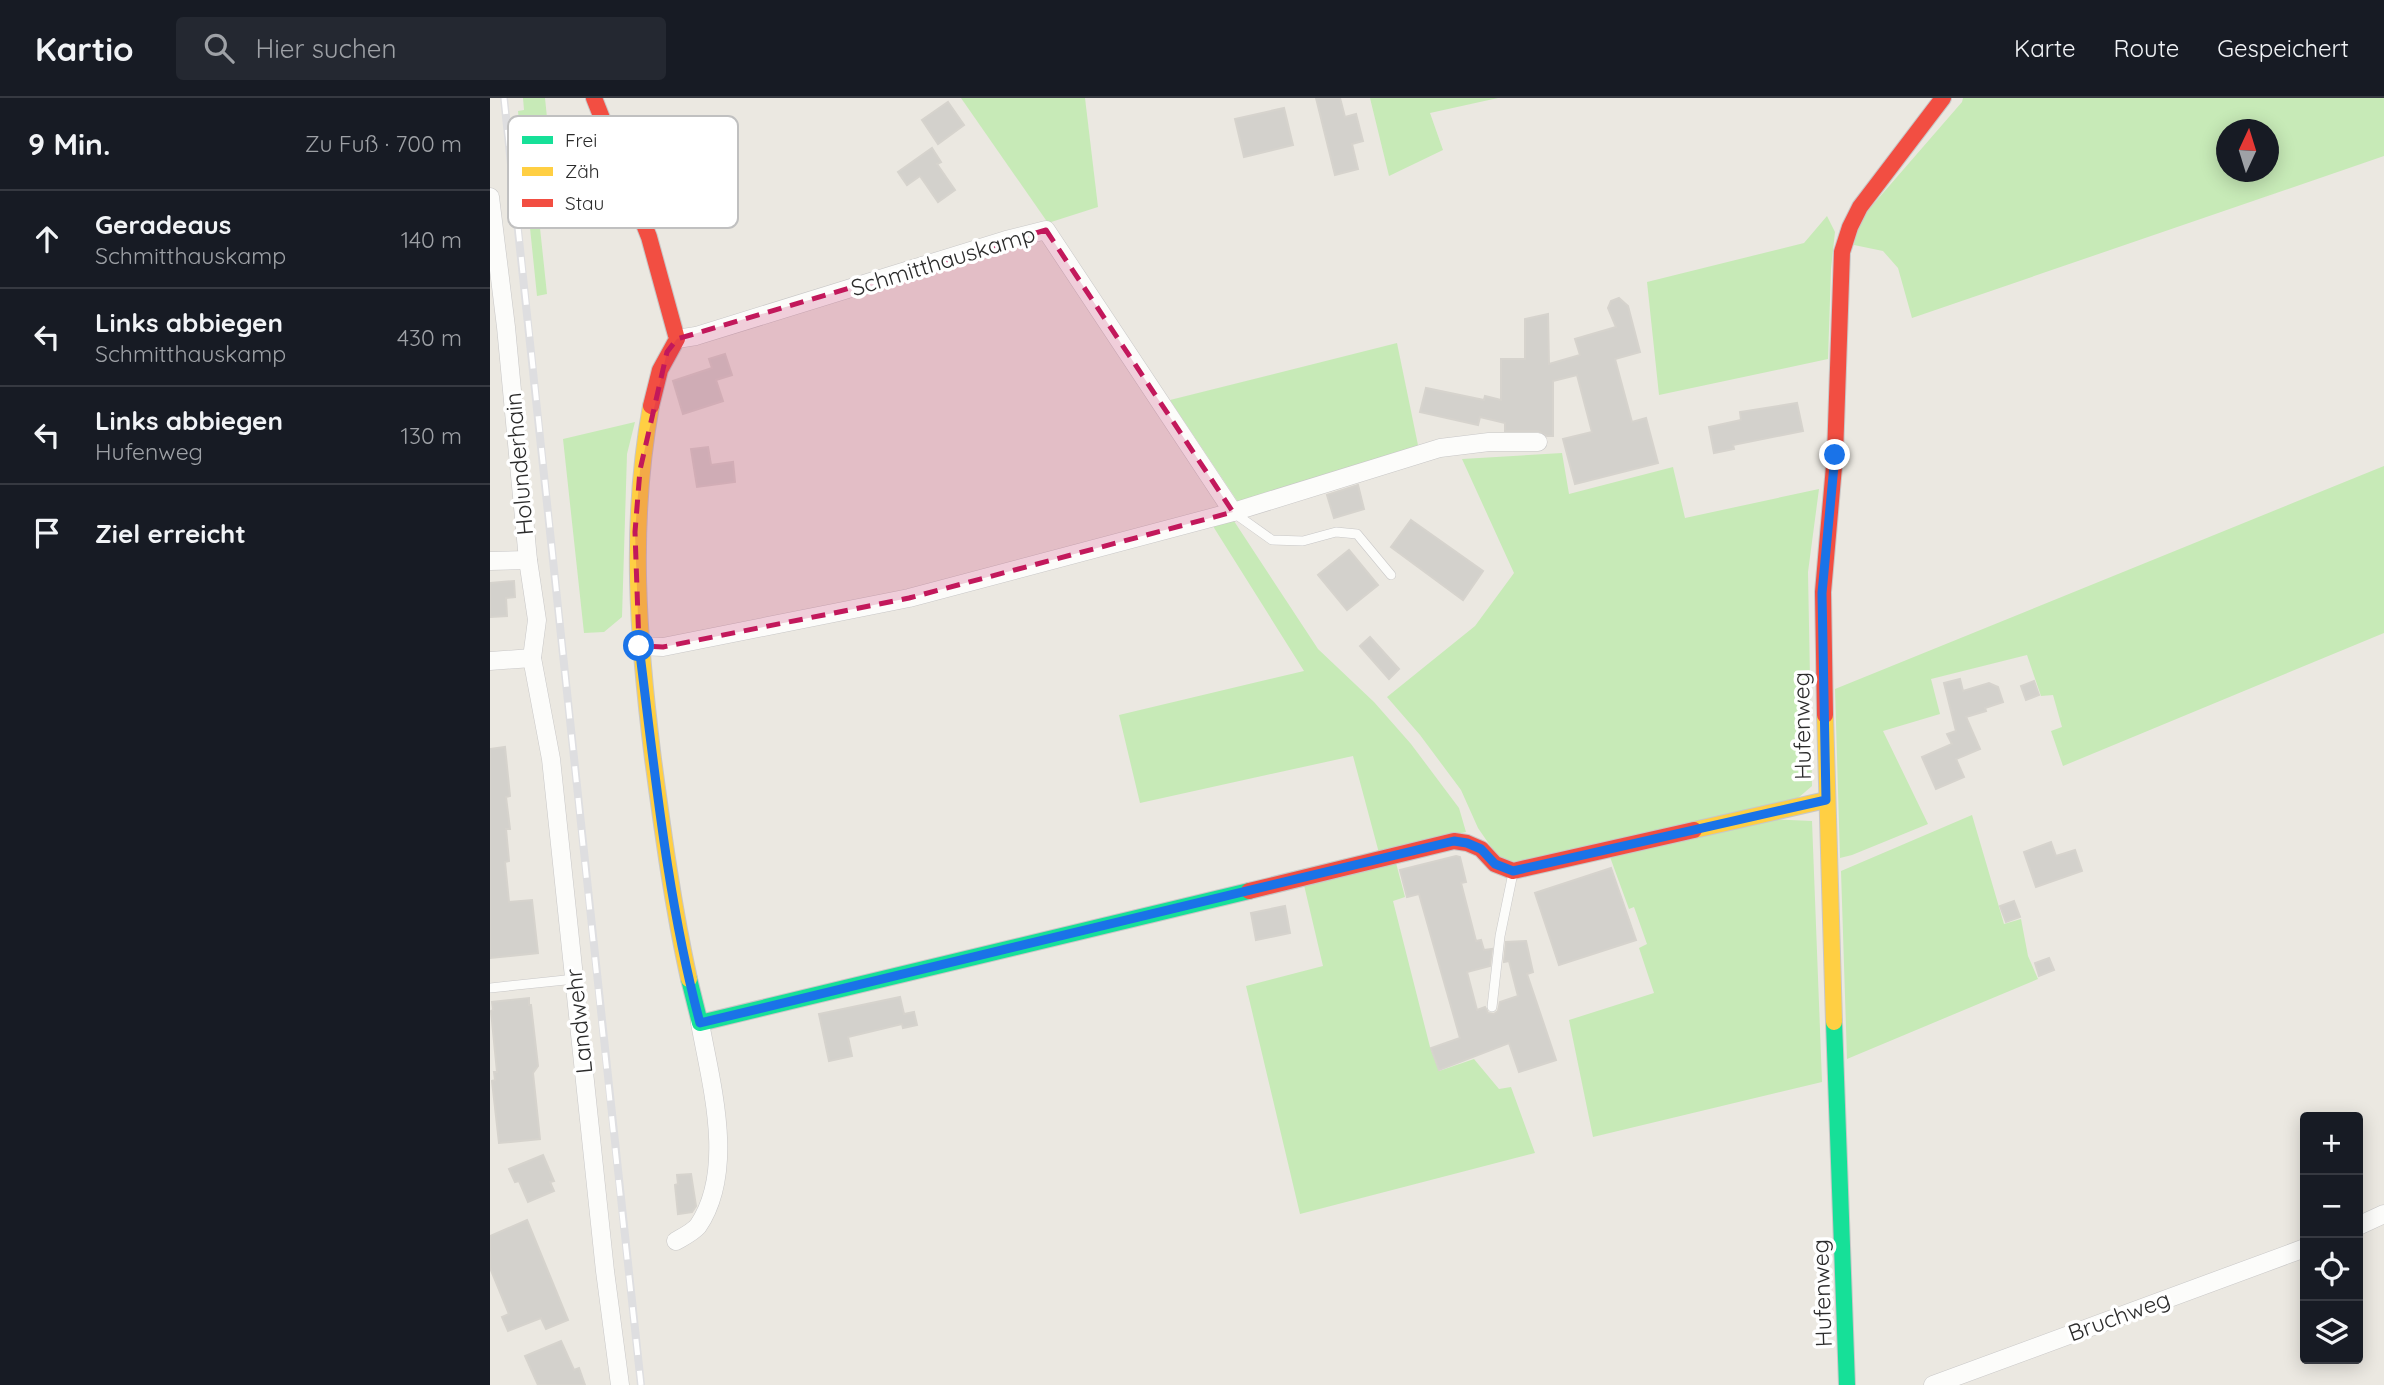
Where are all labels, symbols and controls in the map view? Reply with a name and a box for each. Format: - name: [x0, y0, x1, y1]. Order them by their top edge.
- search box: [176, 17, 666, 80]
- text: Kartio: [35, 28, 134, 69]
- icon: search: [200, 29, 238, 67]
- text: Hier suchen: [256, 32, 397, 65]
- text: Karte: [2014, 33, 2076, 63]
- text: Route: [2114, 33, 2179, 63]
- text: Gespeichert: [2217, 33, 2349, 63]
- legend: [508, 116, 738, 228]
- north arrow: [2216, 119, 2279, 182]
- text: 9 Min.: [28, 125, 110, 163]
- text: Frei: [565, 128, 597, 152]
- text: Zu Fuß · 700 m: [305, 129, 462, 158]
- text: Zäh: [565, 159, 600, 183]
- text: Stau: [565, 191, 604, 215]
- text: Geradeaus: [95, 208, 231, 241]
- street label: Schmitthauskamp: [847, 219, 1038, 302]
- icon: ahead: [28, 220, 66, 258]
- text: 140 m: [401, 225, 462, 254]
- text: Schmitthauskamp: [95, 241, 286, 270]
- text: Links abbiegen: [95, 306, 283, 339]
- icon: left: [28, 318, 66, 356]
- text: 430 m: [397, 323, 462, 352]
- text: Schmitthauskamp: [95, 339, 286, 368]
- street label: Holunderhain: [498, 392, 539, 537]
- text: Links abbiegen: [95, 404, 283, 437]
- icon: left: [28, 416, 66, 454]
- text: 130 m: [400, 421, 462, 450]
- text: Hufenweg: [95, 437, 203, 466]
- route end: [1819, 439, 1850, 470]
- icon: arrive: [28, 514, 66, 552]
- text: Ziel erreicht: [95, 517, 246, 550]
- route start: [623, 630, 654, 661]
- street label: Hufenweg: [1786, 672, 1817, 780]
- street label: Landwehr: [559, 967, 598, 1075]
- map controls: [2300, 1112, 2363, 1364]
- button: +: [2300, 1112, 2363, 1175]
- button: −: [2300, 1175, 2363, 1238]
- button: locate: [2300, 1238, 2363, 1301]
- street label: Hufenweg: [1805, 1239, 1838, 1347]
- street label: Bruchweg: [2064, 1284, 2174, 1347]
- button: layers: [2300, 1301, 2363, 1364]

